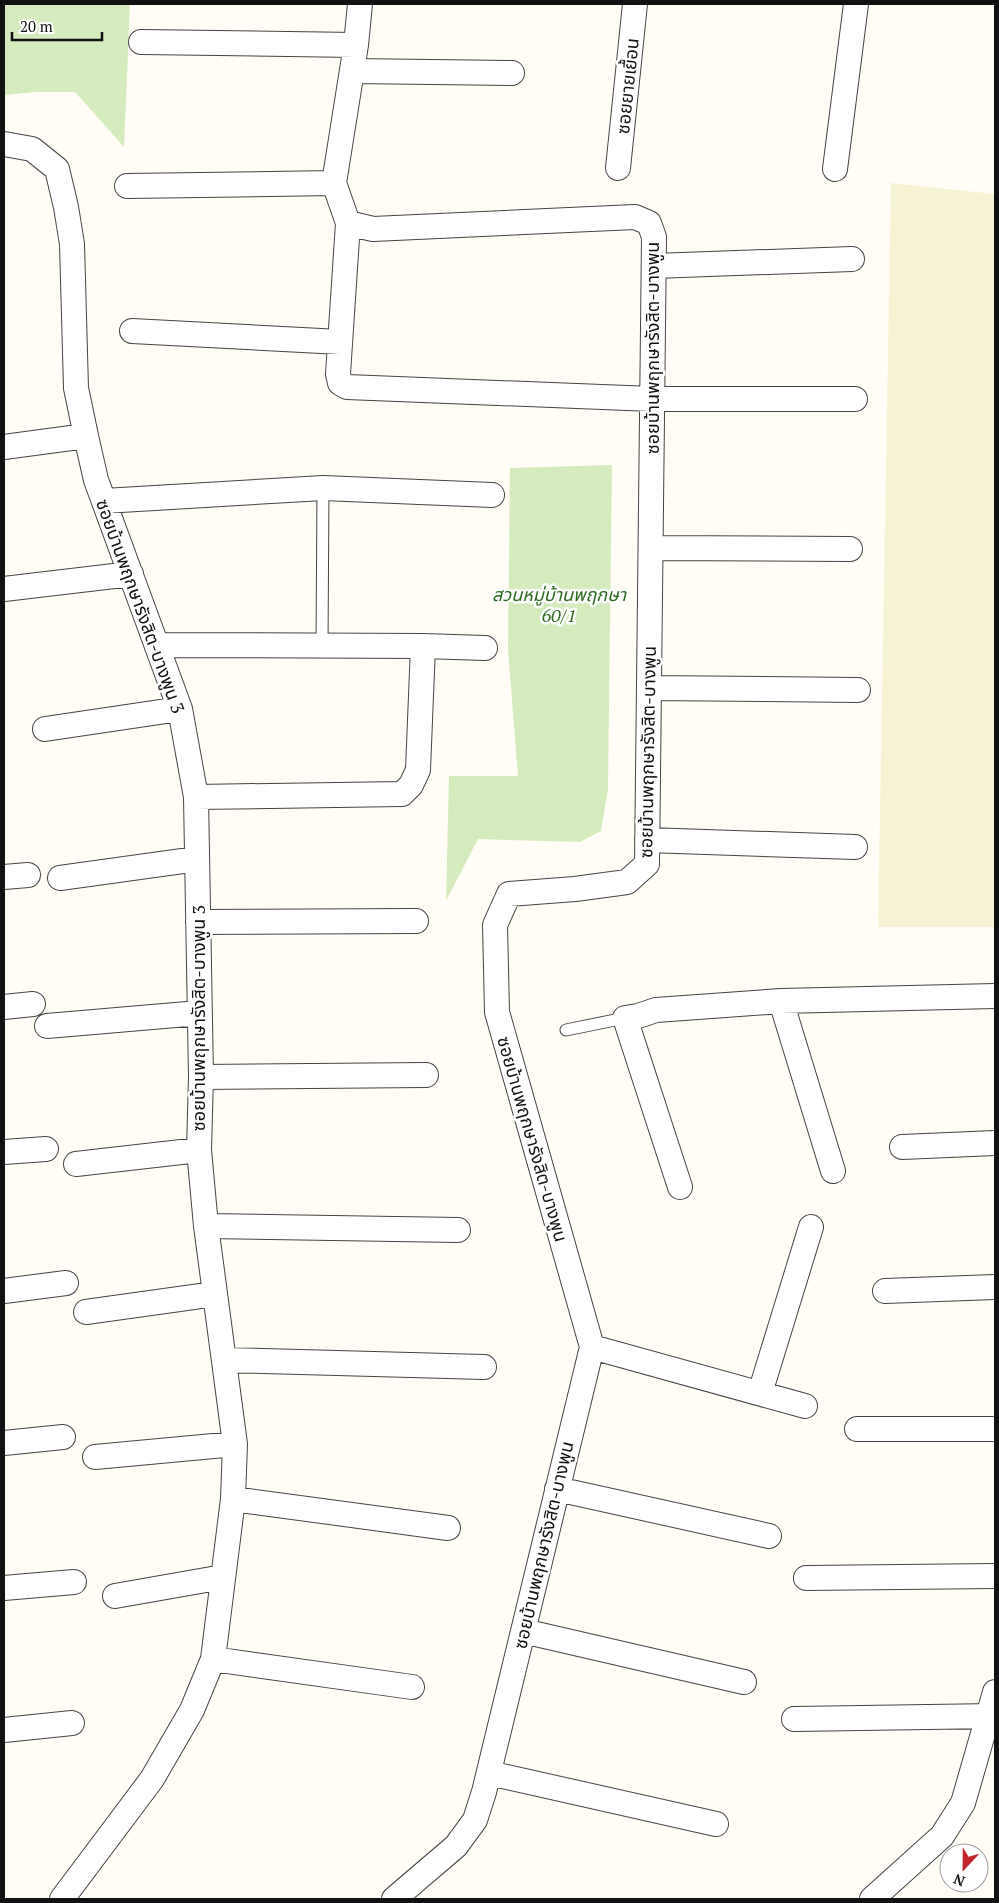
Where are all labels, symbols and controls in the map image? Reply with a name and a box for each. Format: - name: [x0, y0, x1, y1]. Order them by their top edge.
- scale bar: [12, 10, 102, 42]
- text: 20 m: [20, 16, 53, 36]
- street label: ซอยยายเยื้อน: [610, 37, 644, 135]
- street label: ซอยบ้านพฤกษารังสิต-บางพูน: [640, 242, 665, 454]
- street label: ซอยบ้านพฤกษารังสิต-บางพูน 3: [90, 496, 191, 717]
- park label: สวนหมู่บ้านพฤกษา 60/1: [492, 582, 627, 627]
- street label: ซอยบ้านพฤกษารังสิต-บางพูน: [633, 646, 662, 858]
- street label: ซอยบ้านพฤกษารังสิต-บางพูน 3: [186, 905, 211, 1131]
- street label: ซอยบ้านพฤกษารังสิต-บางพูน: [491, 1034, 574, 1245]
- street label: ซอยบ้านพฤกษารังสิต-บางพูน: [507, 1439, 580, 1651]
- north arrow: [939, 1843, 989, 1893]
- text: N: [950, 1870, 967, 1891]

